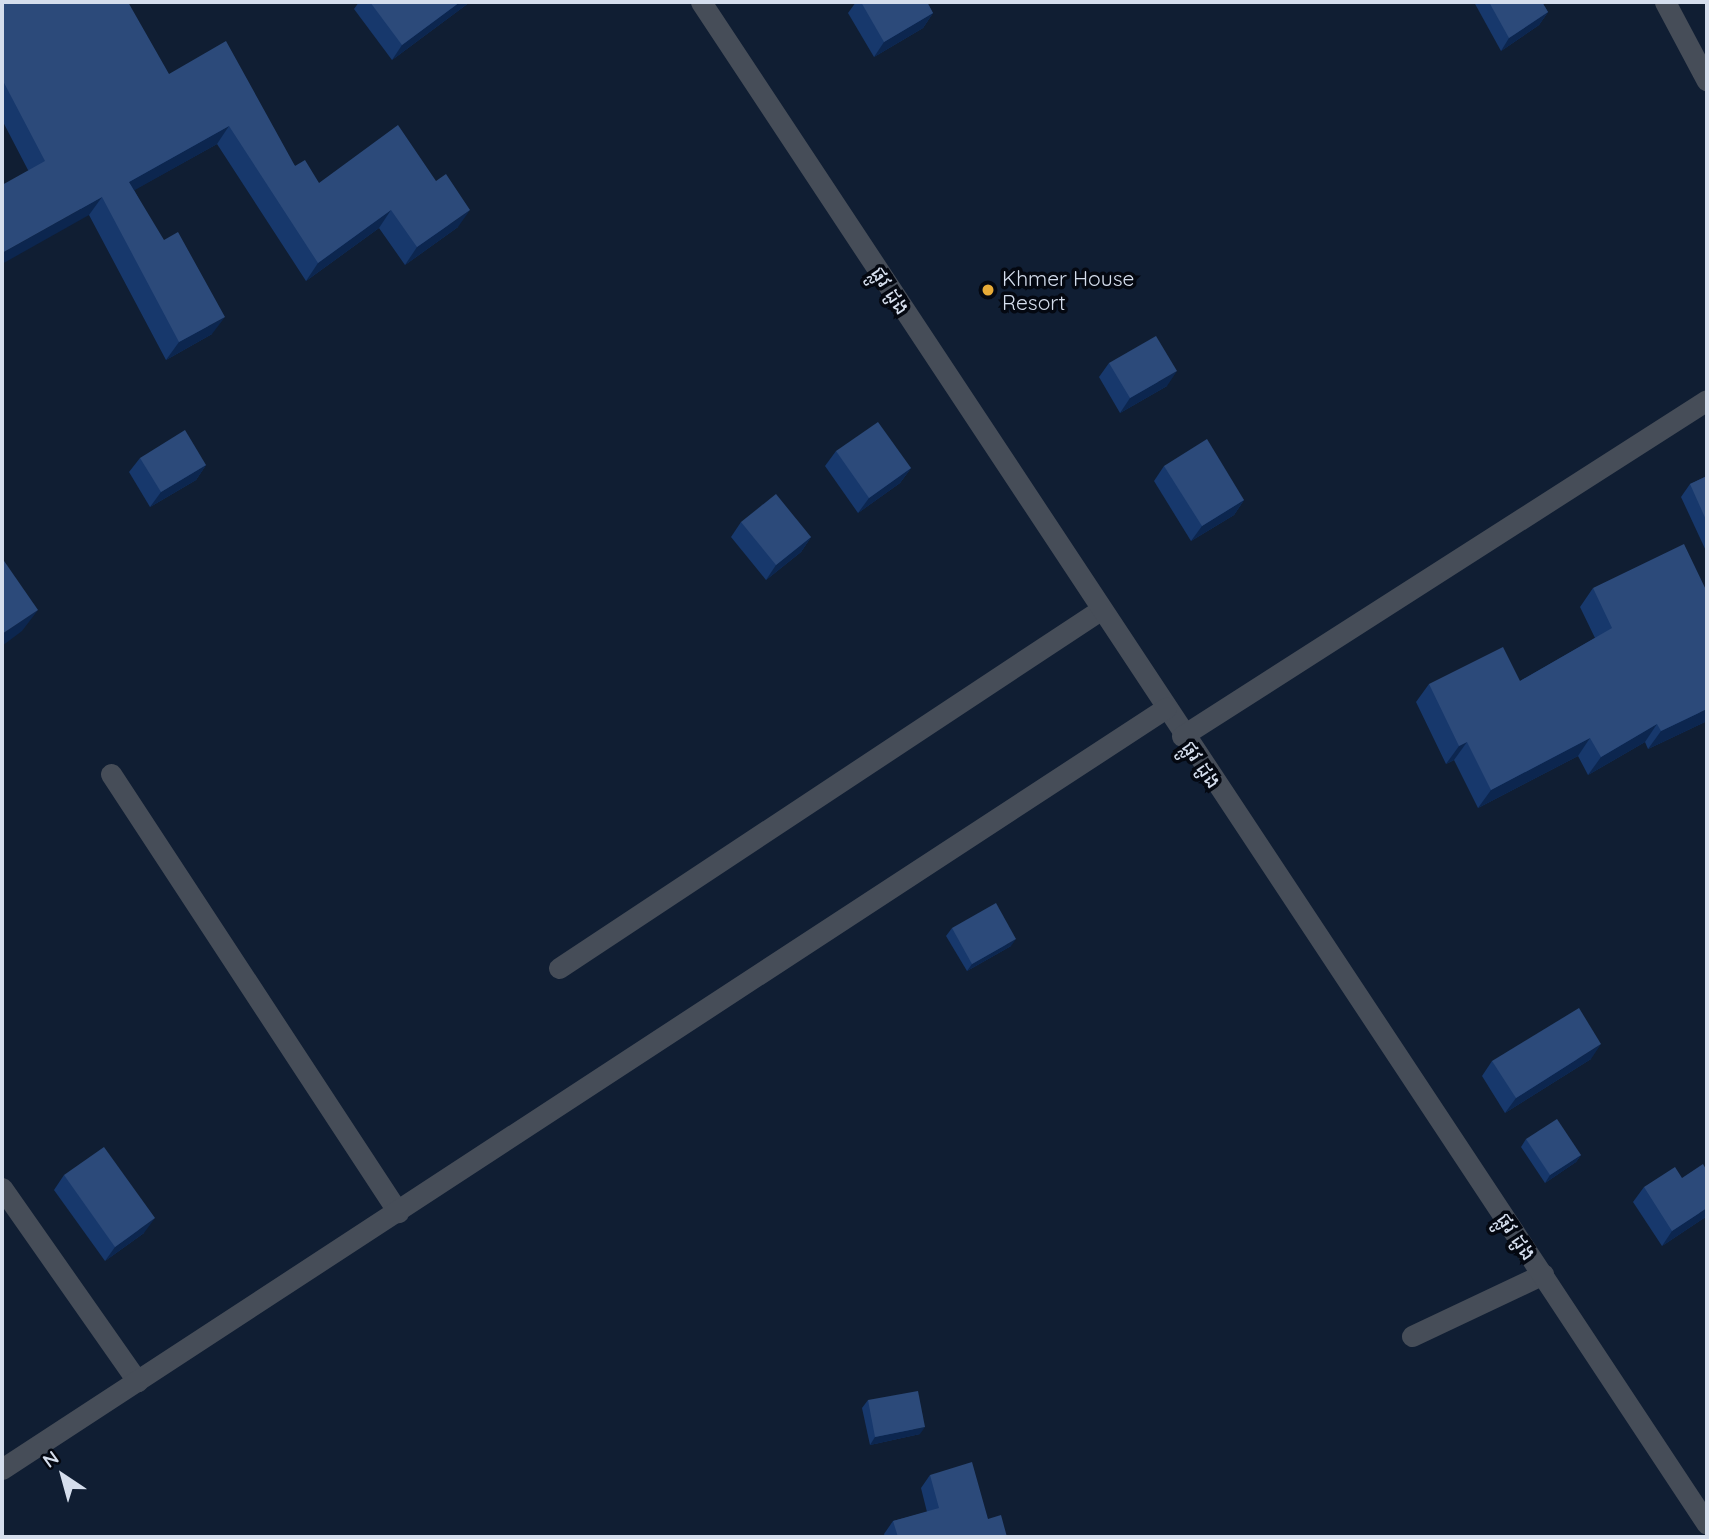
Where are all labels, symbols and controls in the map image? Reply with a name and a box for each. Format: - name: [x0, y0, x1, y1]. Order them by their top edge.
- street label: ផ្លូវ ដូង: [866, 261, 916, 319]
- place label: Khmer House Resort: [1002, 265, 1134, 315]
- marker: Khmer House Resort: [980, 282, 996, 298]
- street label: ផ្លូវ ដូង: [1177, 735, 1227, 793]
- street label: ផ្លូវ ដូង: [1492, 1207, 1542, 1265]
- north arrow: [28, 1441, 98, 1511]
- text: N: [38, 1445, 63, 1473]

